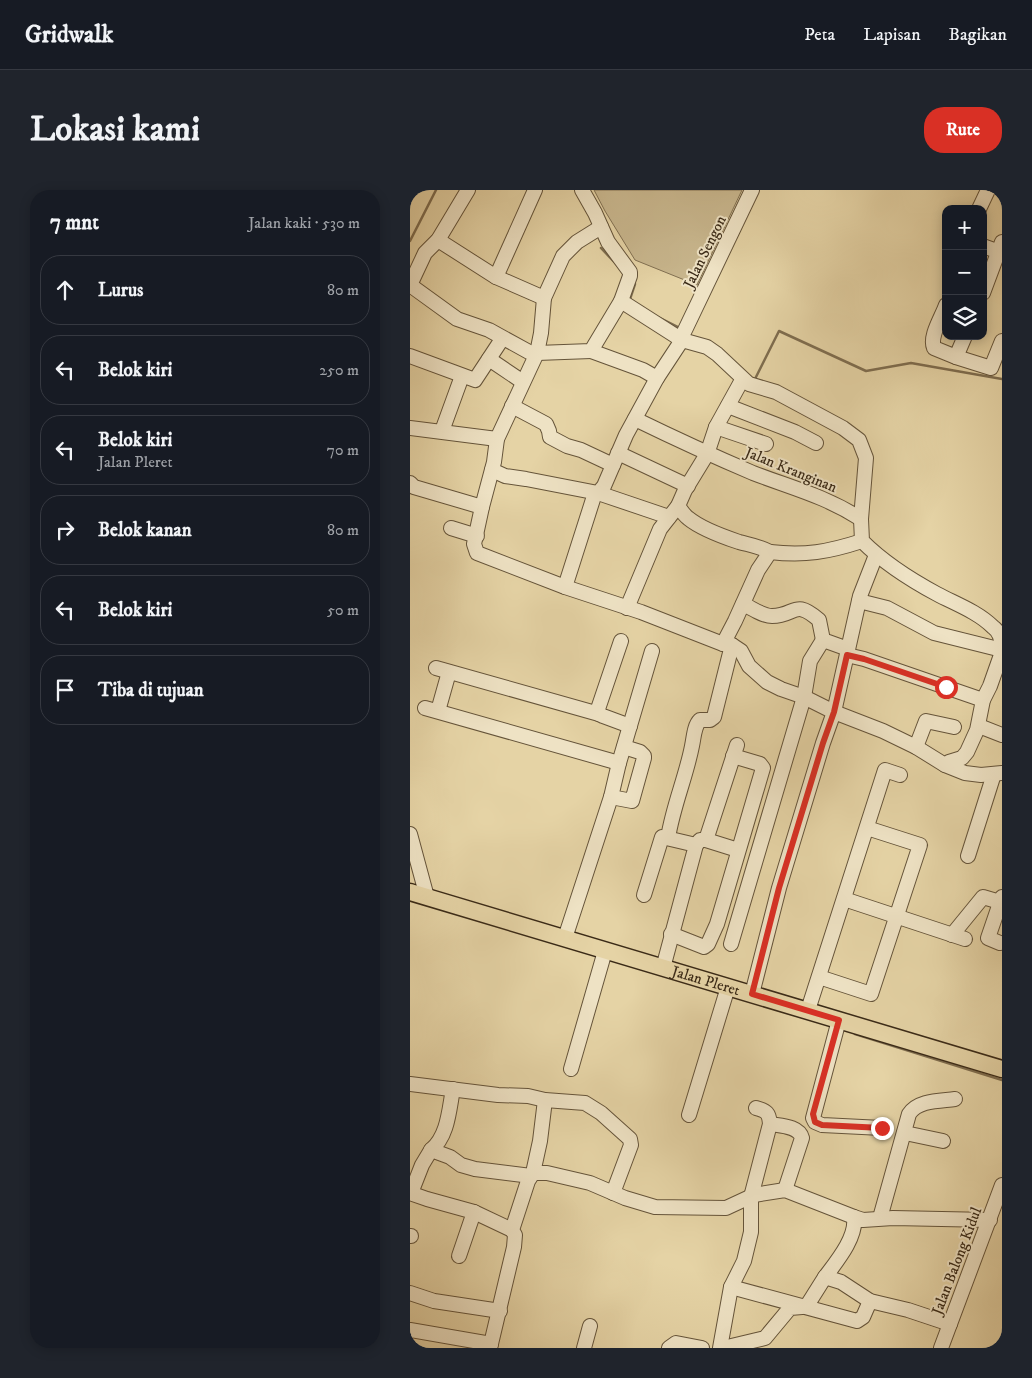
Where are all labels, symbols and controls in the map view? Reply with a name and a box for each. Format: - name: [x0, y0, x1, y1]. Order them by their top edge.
- text: Gridwalk: [25, 20, 113, 50]
- text: Peta: [804, 24, 835, 46]
- text: Lapisan: [863, 24, 921, 46]
- text: Bagikan: [949, 24, 1007, 46]
- button: Rute: [924, 107, 1002, 153]
- text: Lokasi kami: [30, 108, 200, 152]
- map controls: [942, 205, 987, 340]
- button: +: [942, 205, 987, 250]
- text: 7 mnt: [50, 210, 99, 236]
- street label: Jalan Sengon: [678, 212, 731, 293]
- text: Jalan kaki · 530 m: [248, 213, 360, 233]
- button: −: [942, 250, 987, 295]
- icon: ahead: [51, 276, 79, 304]
- text: Lurus: [98, 279, 143, 302]
- text: 80 m: [327, 280, 359, 300]
- button: layers: [942, 295, 987, 340]
- icon: left: [51, 356, 79, 384]
- text: Belok kiri: [98, 359, 172, 382]
- text: 250 m: [319, 360, 359, 380]
- text: Belok kiri: [98, 429, 172, 452]
- icon: left: [51, 436, 79, 464]
- text: 70 m: [327, 440, 359, 460]
- street label: Jalan Kranginan: [740, 442, 840, 497]
- text: Jalan Pleret: [98, 452, 173, 472]
- icon: right: [51, 516, 79, 544]
- text: Belok kanan: [98, 519, 192, 542]
- text: 80 m: [327, 520, 359, 540]
- icon: left: [51, 596, 79, 624]
- text: Belok kiri: [98, 599, 172, 622]
- text: 50 m: [327, 600, 359, 620]
- icon: arrive: [51, 676, 79, 704]
- route start: [935, 676, 958, 699]
- text: Tiba di tujuan: [98, 679, 204, 702]
- street label: Jalan Pleret: [668, 961, 742, 1000]
- route end: [871, 1117, 894, 1140]
- street label: Jalan Balong Kidul: [927, 1204, 986, 1319]

